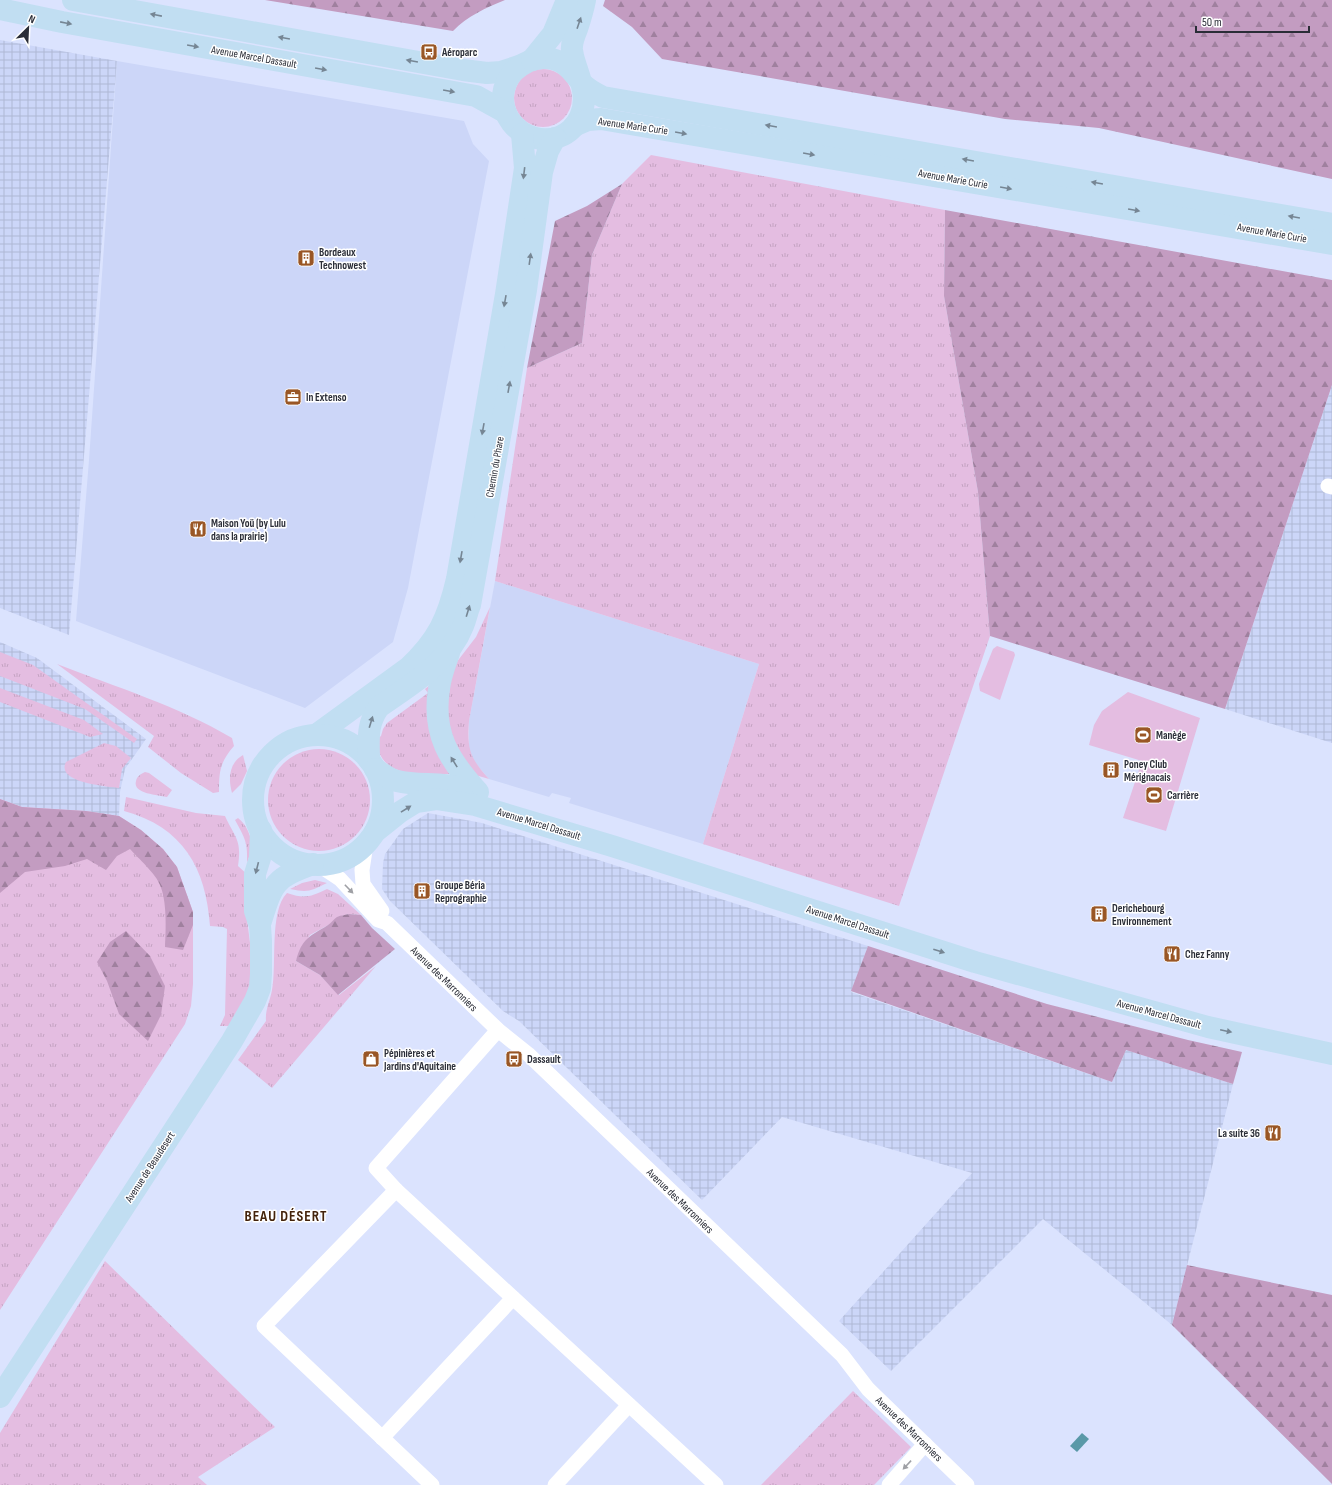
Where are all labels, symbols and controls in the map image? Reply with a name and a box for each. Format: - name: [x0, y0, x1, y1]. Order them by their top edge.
- north arrow: [8, 8, 48, 48]
- scale bar: [1196, 8, 1309, 34]
- text: N: [27, 12, 37, 27]
- one-way arrow: [150, 12, 162, 18]
- text: 50 m: [1202, 15, 1222, 30]
- one-way arrow: [576, 17, 582, 29]
- one-way arrow: [59, 20, 72, 26]
- one-way arrow: [278, 35, 290, 41]
- bus stop icon: Aéroparc: [419, 42, 439, 62]
- one-way arrow: [187, 43, 200, 49]
- street label: Avenue Marcel Dassault: [209, 43, 298, 71]
- place label: Aéroparc: [441, 46, 478, 59]
- one-way arrow: [406, 58, 418, 64]
- one-way arrow: [315, 66, 328, 72]
- one-way arrow: [443, 88, 456, 94]
- street label: Avenue Marie Curie: [596, 115, 669, 137]
- one-way arrow: [765, 123, 778, 129]
- one-way arrow: [675, 130, 687, 136]
- one-way arrow: [803, 152, 815, 158]
- one-way arrow: [962, 157, 975, 163]
- street label: Avenue Marie Curie: [916, 166, 989, 192]
- one-way arrow: [521, 167, 527, 179]
- one-way arrow: [1090, 179, 1103, 185]
- one-way arrow: [1000, 185, 1012, 191]
- one-way arrow: [1128, 207, 1140, 213]
- one-way arrow: [1287, 214, 1300, 220]
- street label: Avenue Marie Curie: [1235, 220, 1308, 246]
- place label: Bordeaux Technowest: [319, 246, 367, 272]
- building icon: Bordeaux Technowest: [296, 248, 316, 268]
- one-way arrow: [527, 253, 533, 265]
- one-way arrow: [502, 295, 508, 307]
- one-way arrow: [506, 381, 512, 393]
- office icon: In Extenso: [283, 387, 303, 407]
- place label: In Extenso: [306, 391, 347, 404]
- one-way arrow: [480, 423, 486, 435]
- street label: Chemin du Phare: [483, 435, 507, 499]
- place label: Maison Yoü (by Lulu dans la prairie): [211, 517, 286, 543]
- restaurant icon: Maison Yoü (by Lulu dans la prairie): [188, 519, 208, 539]
- one-way arrow: [457, 551, 463, 563]
- one-way arrow: [465, 605, 471, 617]
- one-way arrow: [368, 715, 374, 727]
- sports icon: Manège: [1133, 725, 1153, 745]
- place label: Manège: [1156, 729, 1187, 742]
- one-way arrow: [450, 757, 458, 767]
- place label: Poney Club Mérignacais: [1124, 758, 1171, 784]
- building icon: Poney Club Mérignacais: [1101, 760, 1121, 780]
- sports icon: Carrière: [1144, 785, 1164, 805]
- place label: Carrière: [1167, 789, 1199, 802]
- one-way arrow: [400, 805, 412, 812]
- street label: Avenue Marcel Dassault: [495, 805, 583, 843]
- one-way arrow: [254, 863, 260, 875]
- place label: Groupe Béria Reprographie: [435, 879, 487, 905]
- building icon: Groupe Béria Reprographie: [412, 881, 432, 901]
- one-way arrow: [344, 884, 354, 894]
- street label: Avenue Marcel Dassault: [804, 902, 892, 942]
- place label: Derichebourg Environnement: [1112, 902, 1172, 928]
- building icon: Derichebourg Environnement: [1089, 904, 1109, 924]
- street label: Avenue des Marronniers: [407, 943, 480, 1014]
- restaurant icon: Chez Fanny: [1162, 944, 1182, 964]
- one-way arrow: [933, 948, 945, 954]
- place label: Chez Fanny: [1185, 948, 1230, 961]
- street label: Avenue Marcel Dassault: [1115, 996, 1203, 1032]
- one-way arrow: [1220, 1029, 1232, 1035]
- place label: Pépinières et Jardins d'Aquitaine: [383, 1047, 456, 1073]
- shop icon: Pépinières et Jardins d'Aquitaine: [361, 1049, 381, 1069]
- bus stop icon: Dassault: [504, 1049, 524, 1069]
- place label: Dassault: [527, 1053, 561, 1066]
- restaurant icon: La suite 36: [1263, 1123, 1283, 1143]
- place label: La suite 36: [1218, 1127, 1260, 1140]
- street label: Avenue de Beaudesert: [122, 1129, 178, 1206]
- street label: Avenue des Marronniers: [643, 1165, 716, 1236]
- district label: BEAU DÉSERT: [245, 1207, 328, 1226]
- street label: Avenue des Marronniers: [872, 1393, 945, 1464]
- one-way arrow: [902, 1460, 912, 1470]

